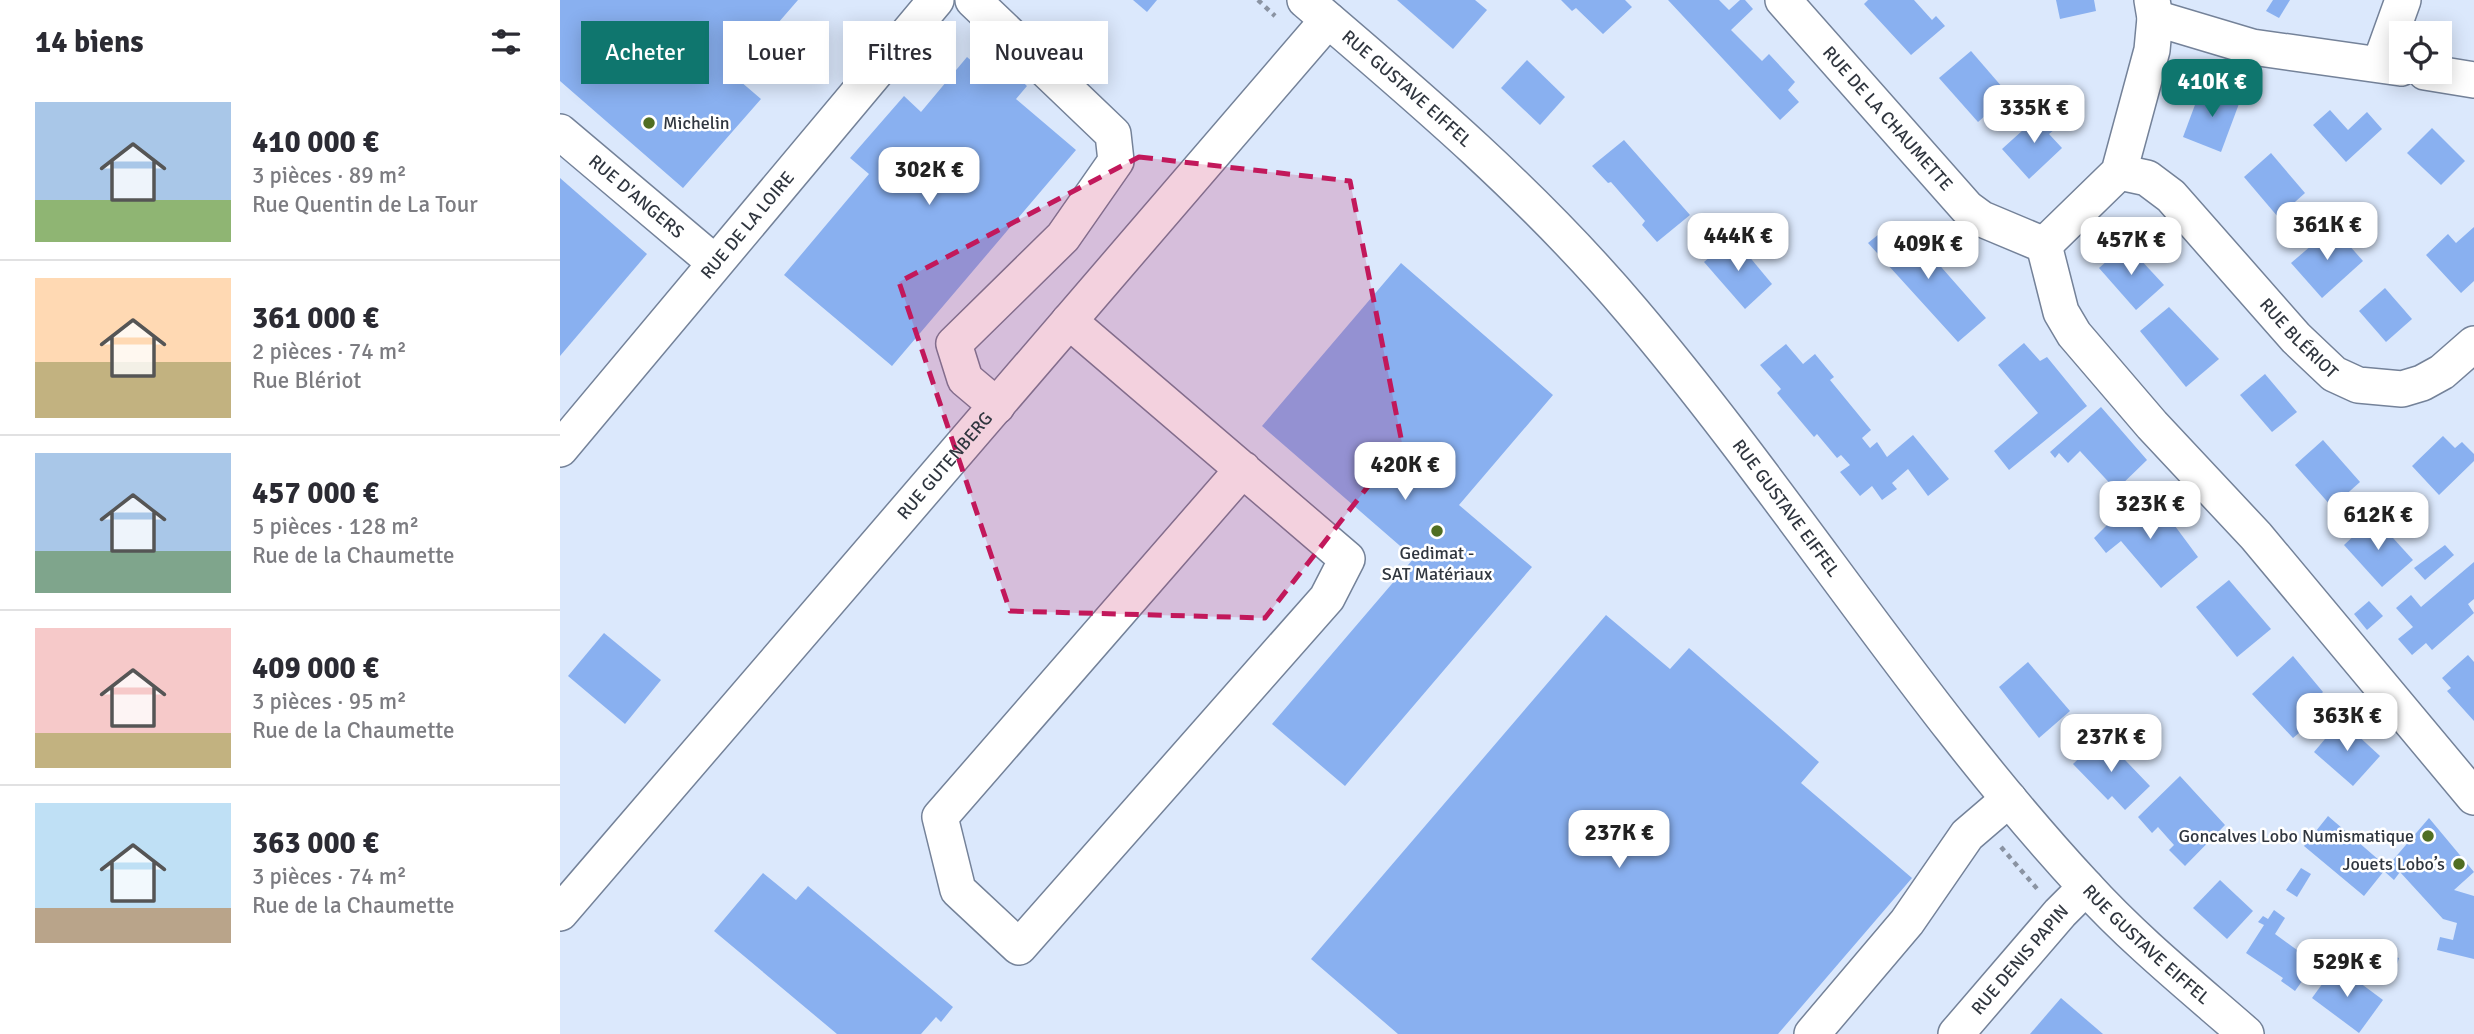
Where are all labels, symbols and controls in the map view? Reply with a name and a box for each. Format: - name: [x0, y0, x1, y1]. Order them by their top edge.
- chip: Acheter: [581, 21, 709, 84]
- chip: Louer: [723, 21, 829, 84]
- chip: Filtres: [843, 21, 956, 84]
- chip: Nouveau: [970, 21, 1108, 84]
- map controls: [2389, 21, 2452, 84]
- button: locate: [2389, 21, 2452, 84]
- icon: filters: [487, 23, 525, 61]
- text: 14 biens: [35, 24, 144, 61]
- street label: RUE GUSTAVE EIFFEL: [1337, 25, 1477, 152]
- street label: RUE DE LA CHAUMETTE: [1818, 41, 1957, 195]
- pin: 410K €: [2155, 60, 2269, 119]
- text: 410K €: [2177, 67, 2247, 96]
- pin: 335K €: [1977, 86, 2091, 145]
- text: 335K €: [1999, 93, 2069, 122]
- place label: Michelin: [663, 112, 730, 134]
- marker: Michelin: [641, 115, 657, 131]
- text: 410 000 €: [252, 124, 379, 161]
- icon: home: [91, 130, 175, 214]
- pin: 302K €: [872, 148, 986, 207]
- street label: RUE D'ANGERS: [584, 150, 689, 243]
- text: 302K €: [894, 155, 964, 184]
- text: 3 pièces · 89 m²: [252, 161, 407, 190]
- street label: RUE DE LA LOIRE: [696, 167, 799, 284]
- text: Rue Quentin de La Tour: [252, 190, 478, 219]
- pin: 361K €: [2270, 202, 2384, 262]
- text: 361K €: [2292, 210, 2362, 239]
- pin: 444K €: [1681, 214, 1795, 273]
- pin: 457K €: [2074, 218, 2188, 277]
- text: 444K €: [1703, 221, 1773, 250]
- pin: 409K €: [1871, 222, 1985, 281]
- text: 457K €: [2096, 225, 2166, 254]
- text: 409K €: [1893, 229, 1963, 258]
- street label: RUE BLÉRIOT: [2255, 294, 2343, 383]
- text: 361 000 €: [252, 300, 379, 337]
- icon: home: [91, 306, 175, 390]
- text: 2 pièces · 74 m²: [252, 337, 407, 366]
- text: Rue Blériot: [252, 366, 361, 395]
- street label: RUE GUTENBERG: [892, 407, 997, 524]
- street label: RUE GUSTAVE EIFFEL: [1728, 435, 1845, 581]
- pin: 420K €: [1348, 442, 1462, 502]
- text: 420K €: [1370, 450, 1440, 479]
- text: 457 000 €: [252, 475, 379, 512]
- icon: home: [91, 481, 175, 565]
- pin: 323K €: [2093, 482, 2207, 541]
- text: 323K €: [2115, 489, 2185, 518]
- pin: 612K €: [2321, 492, 2435, 552]
- text: 612K €: [2343, 500, 2413, 529]
- text: 5 pièces · 128 m²: [252, 512, 419, 541]
- marker: Gedimat - SAT Matériaux: [1429, 523, 1445, 539]
- text: Rue de la Chaumette: [252, 541, 455, 570]
- place label: Gedimat - SAT Matériaux: [1382, 542, 1493, 585]
- text: 409 000 €: [252, 650, 379, 687]
- icon: home: [91, 656, 175, 740]
- text: 3 pièces · 95 m²: [252, 687, 407, 716]
- pin: 363K €: [2290, 694, 2404, 753]
- text: 363K €: [2312, 701, 2382, 730]
- pin: 237K €: [2054, 714, 2168, 774]
- text: Rue de la Chaumette: [252, 716, 455, 745]
- text: 237K €: [2076, 722, 2146, 751]
- pin: 237K €: [1562, 810, 1676, 870]
- text: 237K €: [1584, 818, 1654, 847]
- text: 363 000 €: [252, 825, 379, 862]
- place label: Goncalves Lobo Numismatique: [2179, 825, 2414, 847]
- marker: Goncalves Lobo Numismatique: [2420, 828, 2436, 844]
- icon: home: [91, 831, 175, 915]
- place label: Jouets Lobo’s: [2342, 853, 2445, 875]
- marker: Jouets Lobo’s: [2451, 856, 2467, 872]
- text: 3 pièces · 74 m²: [252, 862, 407, 891]
- street label: RUE GUSTAVE EIFFEL: [2078, 880, 2215, 1009]
- text: Rue de la Chaumette: [252, 891, 455, 920]
- street label: RUE DENIS PAPIN: [1967, 900, 2073, 1019]
- pin: 529K €: [2290, 940, 2404, 999]
- text: 529K €: [2312, 947, 2382, 976]

